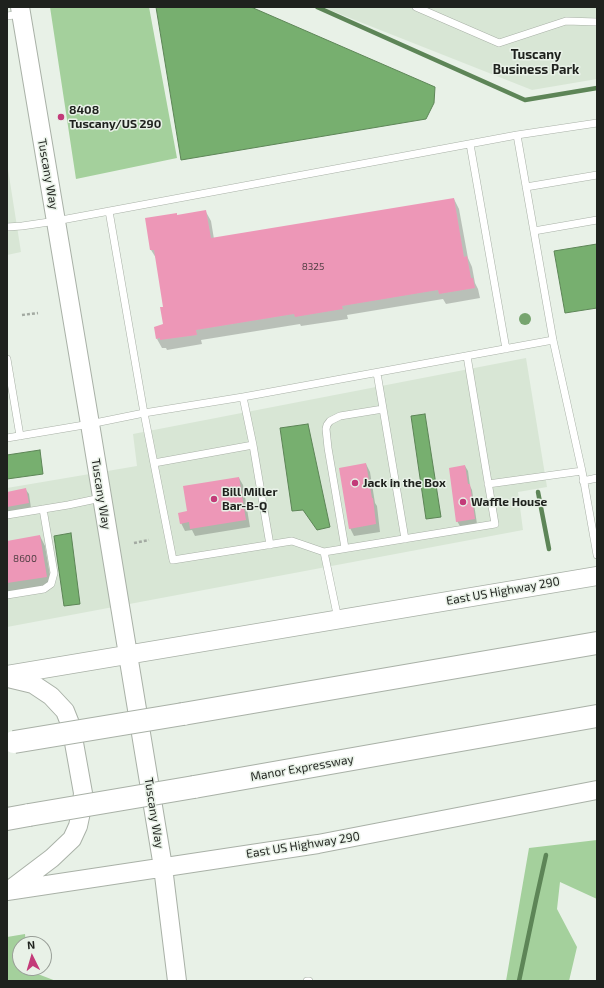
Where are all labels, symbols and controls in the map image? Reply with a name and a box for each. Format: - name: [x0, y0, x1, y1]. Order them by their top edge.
- district label: Tuscany Business Park: [493, 47, 579, 78]
- place label: 8408 Tuscany/US 290: [69, 103, 161, 131]
- marker: 8408 Tuscany/US 290: [56, 112, 66, 122]
- street label: Tuscany Way: [35, 138, 61, 210]
- house number: 8325: [302, 261, 324, 273]
- street label: Tuscany Way: [88, 458, 114, 530]
- place label: Jack in the Box: [363, 476, 446, 490]
- marker: Jack in the Box: [350, 478, 360, 488]
- place label: Bill Miller Bar-B-Q: [222, 485, 278, 513]
- marker: Bill Miller Bar-B-Q: [209, 494, 219, 504]
- place label: Waffle House: [471, 495, 547, 509]
- marker: Waffle House: [458, 497, 468, 507]
- house number: 8600: [13, 553, 37, 565]
- street label: East US Highway 290: [445, 574, 561, 608]
- street label: Manor Expressway: [249, 752, 355, 784]
- street label: Tuscany Way: [141, 777, 167, 849]
- street label: East US Highway 290: [245, 829, 361, 861]
- north arrow: [12, 936, 52, 976]
- text: N: [26, 938, 36, 951]

